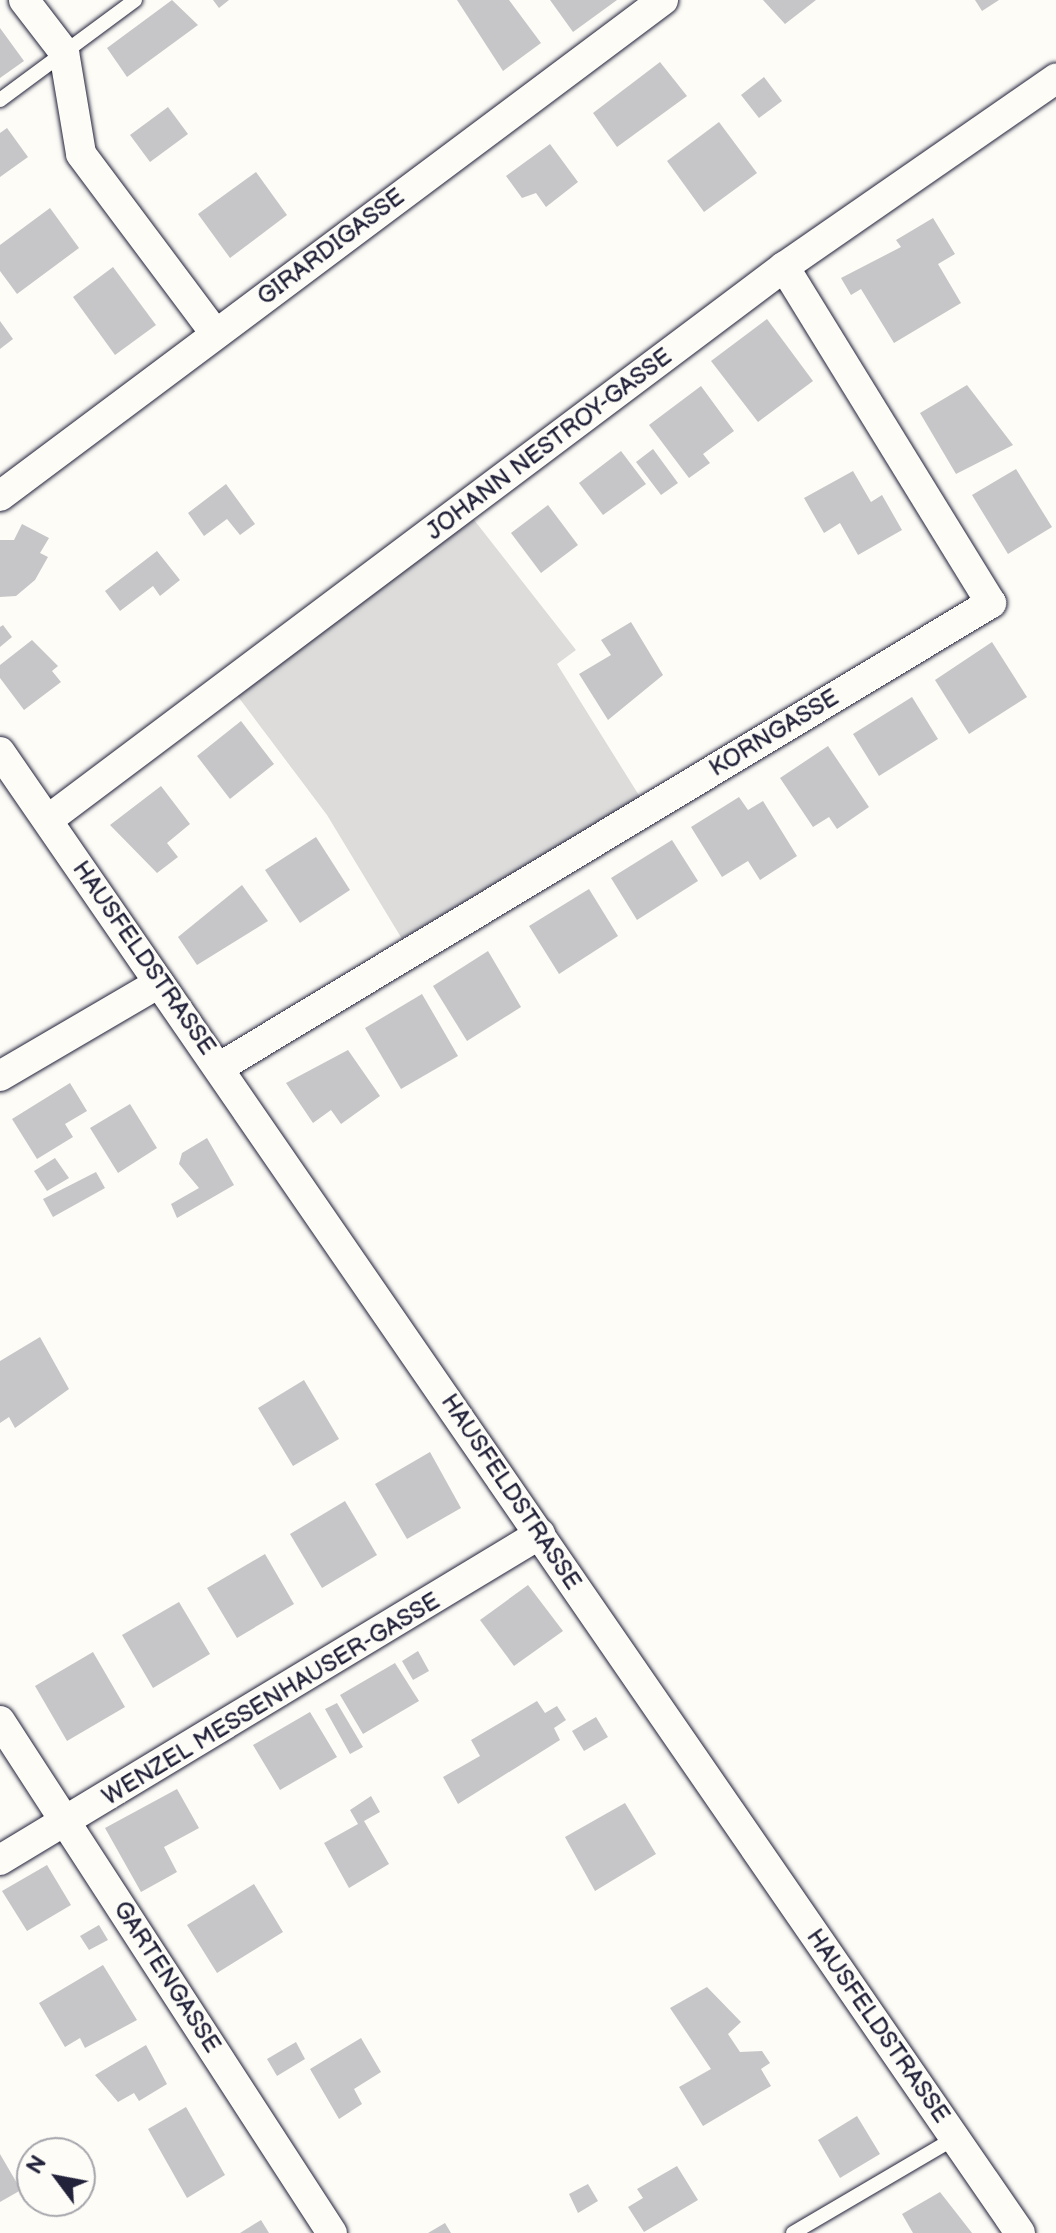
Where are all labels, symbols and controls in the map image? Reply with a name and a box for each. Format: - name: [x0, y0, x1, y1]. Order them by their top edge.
- street label: GIRARDIGASSE: [252, 182, 410, 312]
- street label: JOHANN NESTROY-GASSE: [421, 342, 677, 546]
- street label: KORNGASSE: [704, 683, 844, 783]
- street label: HAUSFELDSTRASSE: [66, 855, 222, 1061]
- street label: HAUSFELDSTRASSE: [435, 1389, 587, 1595]
- street label: WENZEL MESSENHAUSER-GASSE: [97, 1587, 445, 1811]
- street label: GARTENGASSE: [107, 1896, 227, 2058]
- street label: HAUSFELDSTRASSE: [800, 1923, 956, 2129]
- north arrow: [16, 2137, 96, 2217]
- text: N: [21, 2151, 53, 2179]

